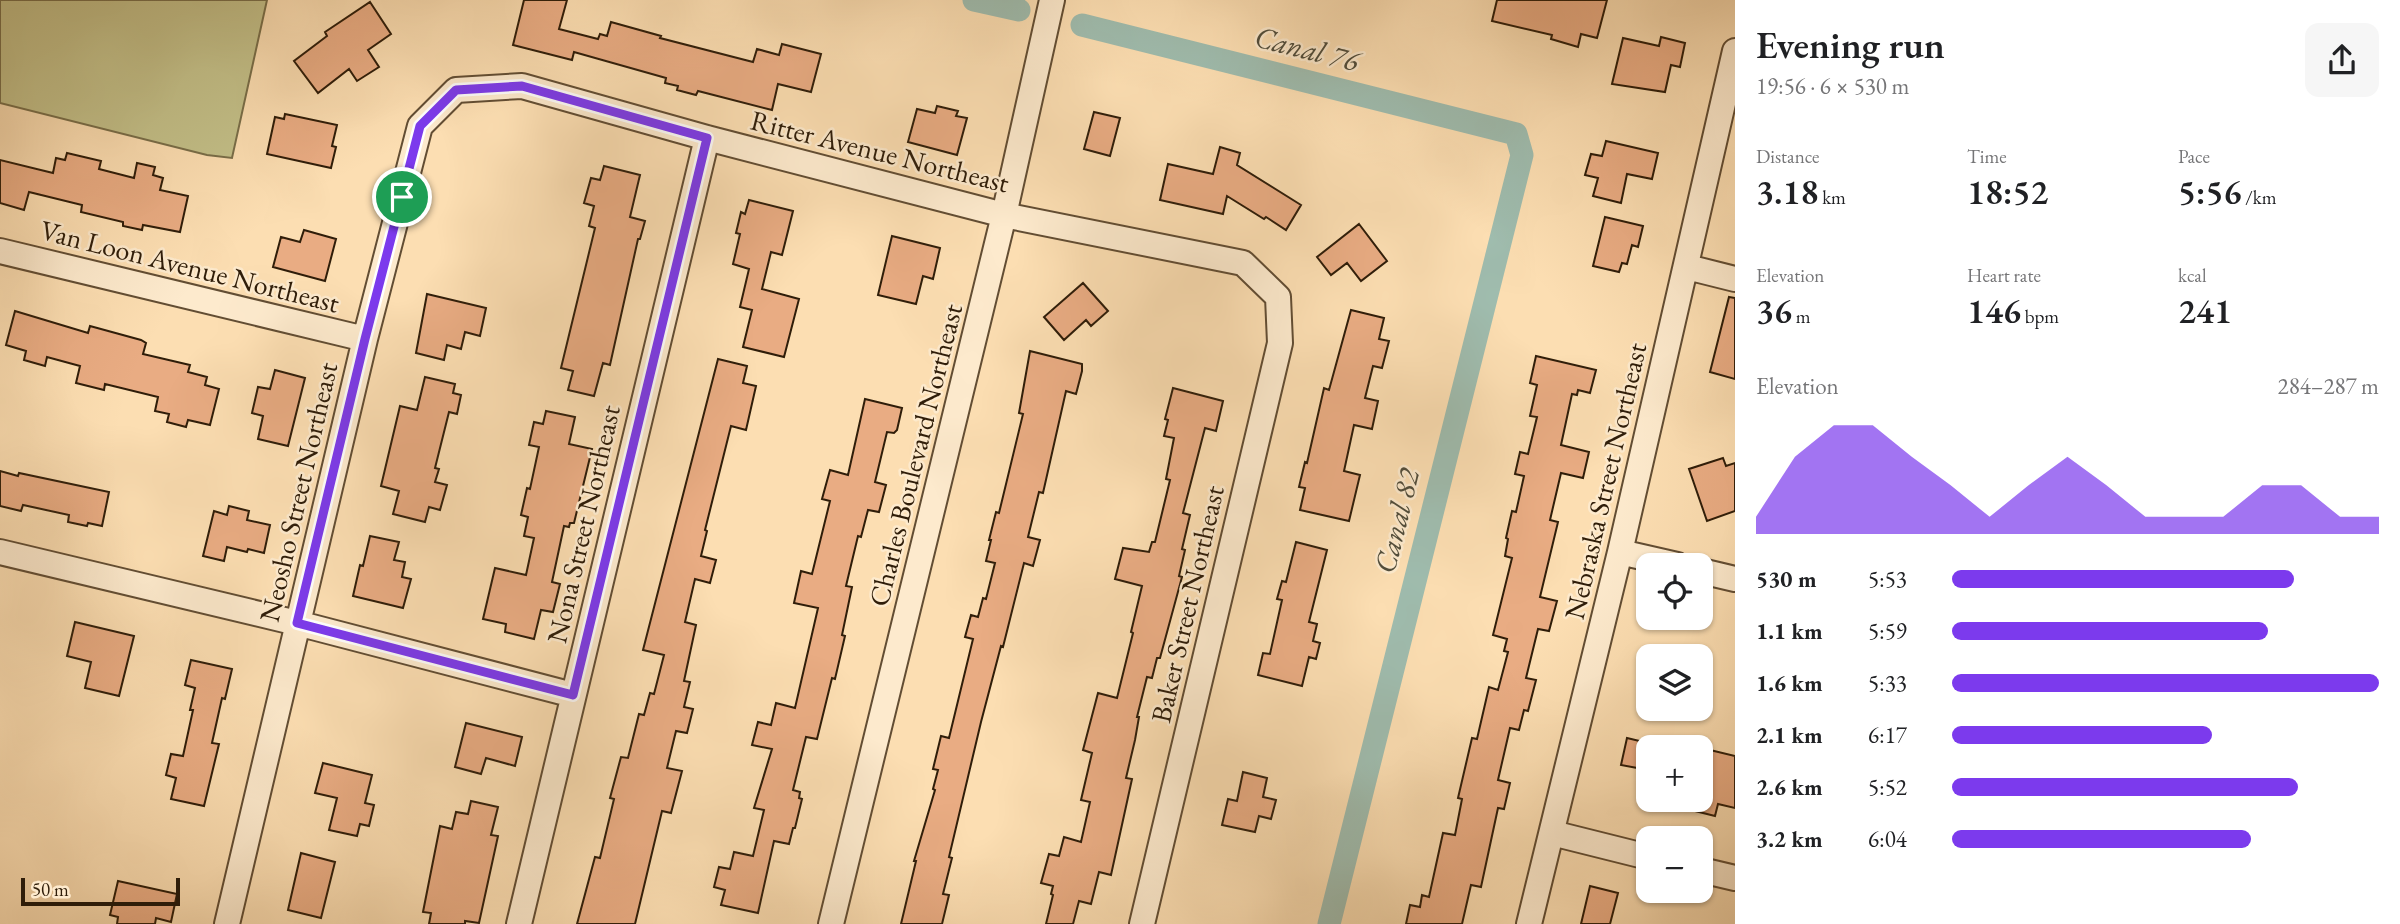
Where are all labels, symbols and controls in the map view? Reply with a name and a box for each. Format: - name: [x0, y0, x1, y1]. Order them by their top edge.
- water label: Canal 76: [1251, 17, 1367, 81]
- text: Evening run: [1756, 20, 1945, 69]
- button: share: [2305, 23, 2379, 97]
- text: 19:56 · 6 × 530 m: [1756, 71, 1909, 101]
- street label: Ritter Avenue Northeast: [747, 102, 1013, 201]
- text: Distance: [1756, 144, 1819, 169]
- text: Time: [1967, 144, 2007, 169]
- text: Pace: [2178, 144, 2210, 169]
- pin: [372, 167, 432, 227]
- text: 3.18: [1756, 169, 1818, 214]
- text: 18:52: [1967, 169, 2048, 214]
- text: 5:56: [2178, 169, 2241, 214]
- icon: arrive: [383, 178, 421, 216]
- text: km: [1818, 185, 1846, 210]
- text: /km: [2241, 185, 2276, 210]
- street label: Van Loon Avenue Northeast: [37, 211, 343, 321]
- text: Elevation: [1756, 263, 1824, 288]
- text: Heart rate: [1967, 263, 2041, 288]
- text: kcal: [2178, 263, 2207, 288]
- text: 36: [1756, 288, 1792, 333]
- text: 146: [1967, 288, 2021, 333]
- text: 241: [2178, 288, 2232, 333]
- street label: Charles Boulevard Northeast: [860, 300, 970, 610]
- text: m: [1792, 304, 1811, 329]
- text: bpm: [2021, 304, 2059, 329]
- street label: Nebraska Street Northeast: [1556, 339, 1654, 623]
- street label: Neosho Street Northeast: [251, 359, 345, 625]
- text: Elevation: [1756, 371, 1839, 401]
- text: 284–287 m: [2278, 371, 2379, 401]
- street label: Nona Street Northeast: [538, 401, 628, 647]
- water label: Canal 82: [1365, 463, 1429, 577]
- street label: Baker Street Northeast: [1142, 482, 1232, 726]
- map controls: [1636, 553, 1713, 903]
- button: locate: [1636, 553, 1713, 630]
- text: 530 m: [1756, 564, 1817, 594]
- text: 5:53: [1868, 564, 1907, 594]
- text: 1.1 km: [1756, 616, 1823, 646]
- text: 5:59: [1868, 616, 1907, 646]
- button: layers: [1636, 644, 1713, 721]
- text: 1.6 km: [1756, 668, 1823, 698]
- text: 5:33: [1868, 668, 1907, 698]
- text: 2.1 km: [1756, 720, 1823, 750]
- text: 6:17: [1868, 720, 1907, 750]
- button: +: [1636, 735, 1713, 812]
- text: 2.6 km: [1756, 772, 1823, 802]
- text: 5:52: [1868, 772, 1907, 802]
- text: 3.2 km: [1756, 824, 1823, 854]
- text: 6:04: [1868, 824, 1907, 854]
- button: −: [1636, 826, 1713, 903]
- scale bar: [21, 875, 180, 907]
- text: 50 m: [32, 877, 69, 902]

